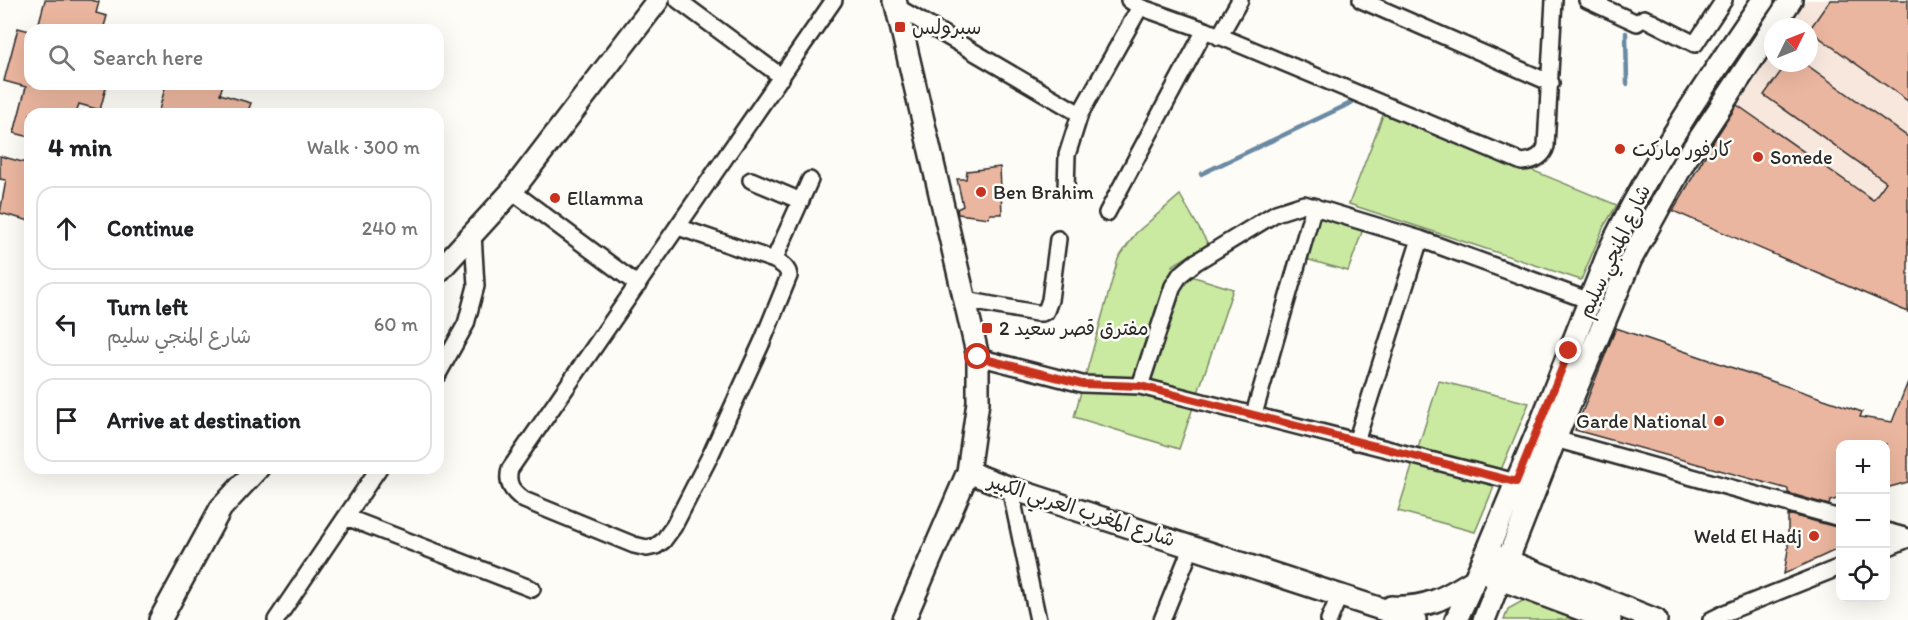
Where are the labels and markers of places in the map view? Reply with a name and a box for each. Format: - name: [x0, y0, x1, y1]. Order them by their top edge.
- place label: سبرولس: [912, 15, 981, 39]
- marker: سبرولس: [893, 20, 907, 34]
- place label: كارفور ماركت: [1632, 137, 1732, 163]
- marker: كارفور ماركت: [1613, 142, 1627, 156]
- place label: Sonede: [1770, 145, 1833, 169]
- marker: Sonede: [1751, 150, 1765, 164]
- place label: Ben Brahim: [993, 180, 1094, 204]
- marker: Ben Brahim: [974, 185, 988, 199]
- place label: Ellamma: [567, 186, 643, 210]
- marker: Ellamma: [548, 191, 562, 205]
- place label: مفترق قصر سعيد 2: [999, 316, 1149, 340]
- marker: مفترق قصر سعيد 2: [980, 321, 994, 335]
- place label: Garde National: [1576, 409, 1707, 433]
- marker: Garde National: [1712, 414, 1726, 428]
- place label: Weld El Hadj: [1694, 524, 1802, 548]
- marker: Weld El Hadj: [1807, 529, 1821, 543]

